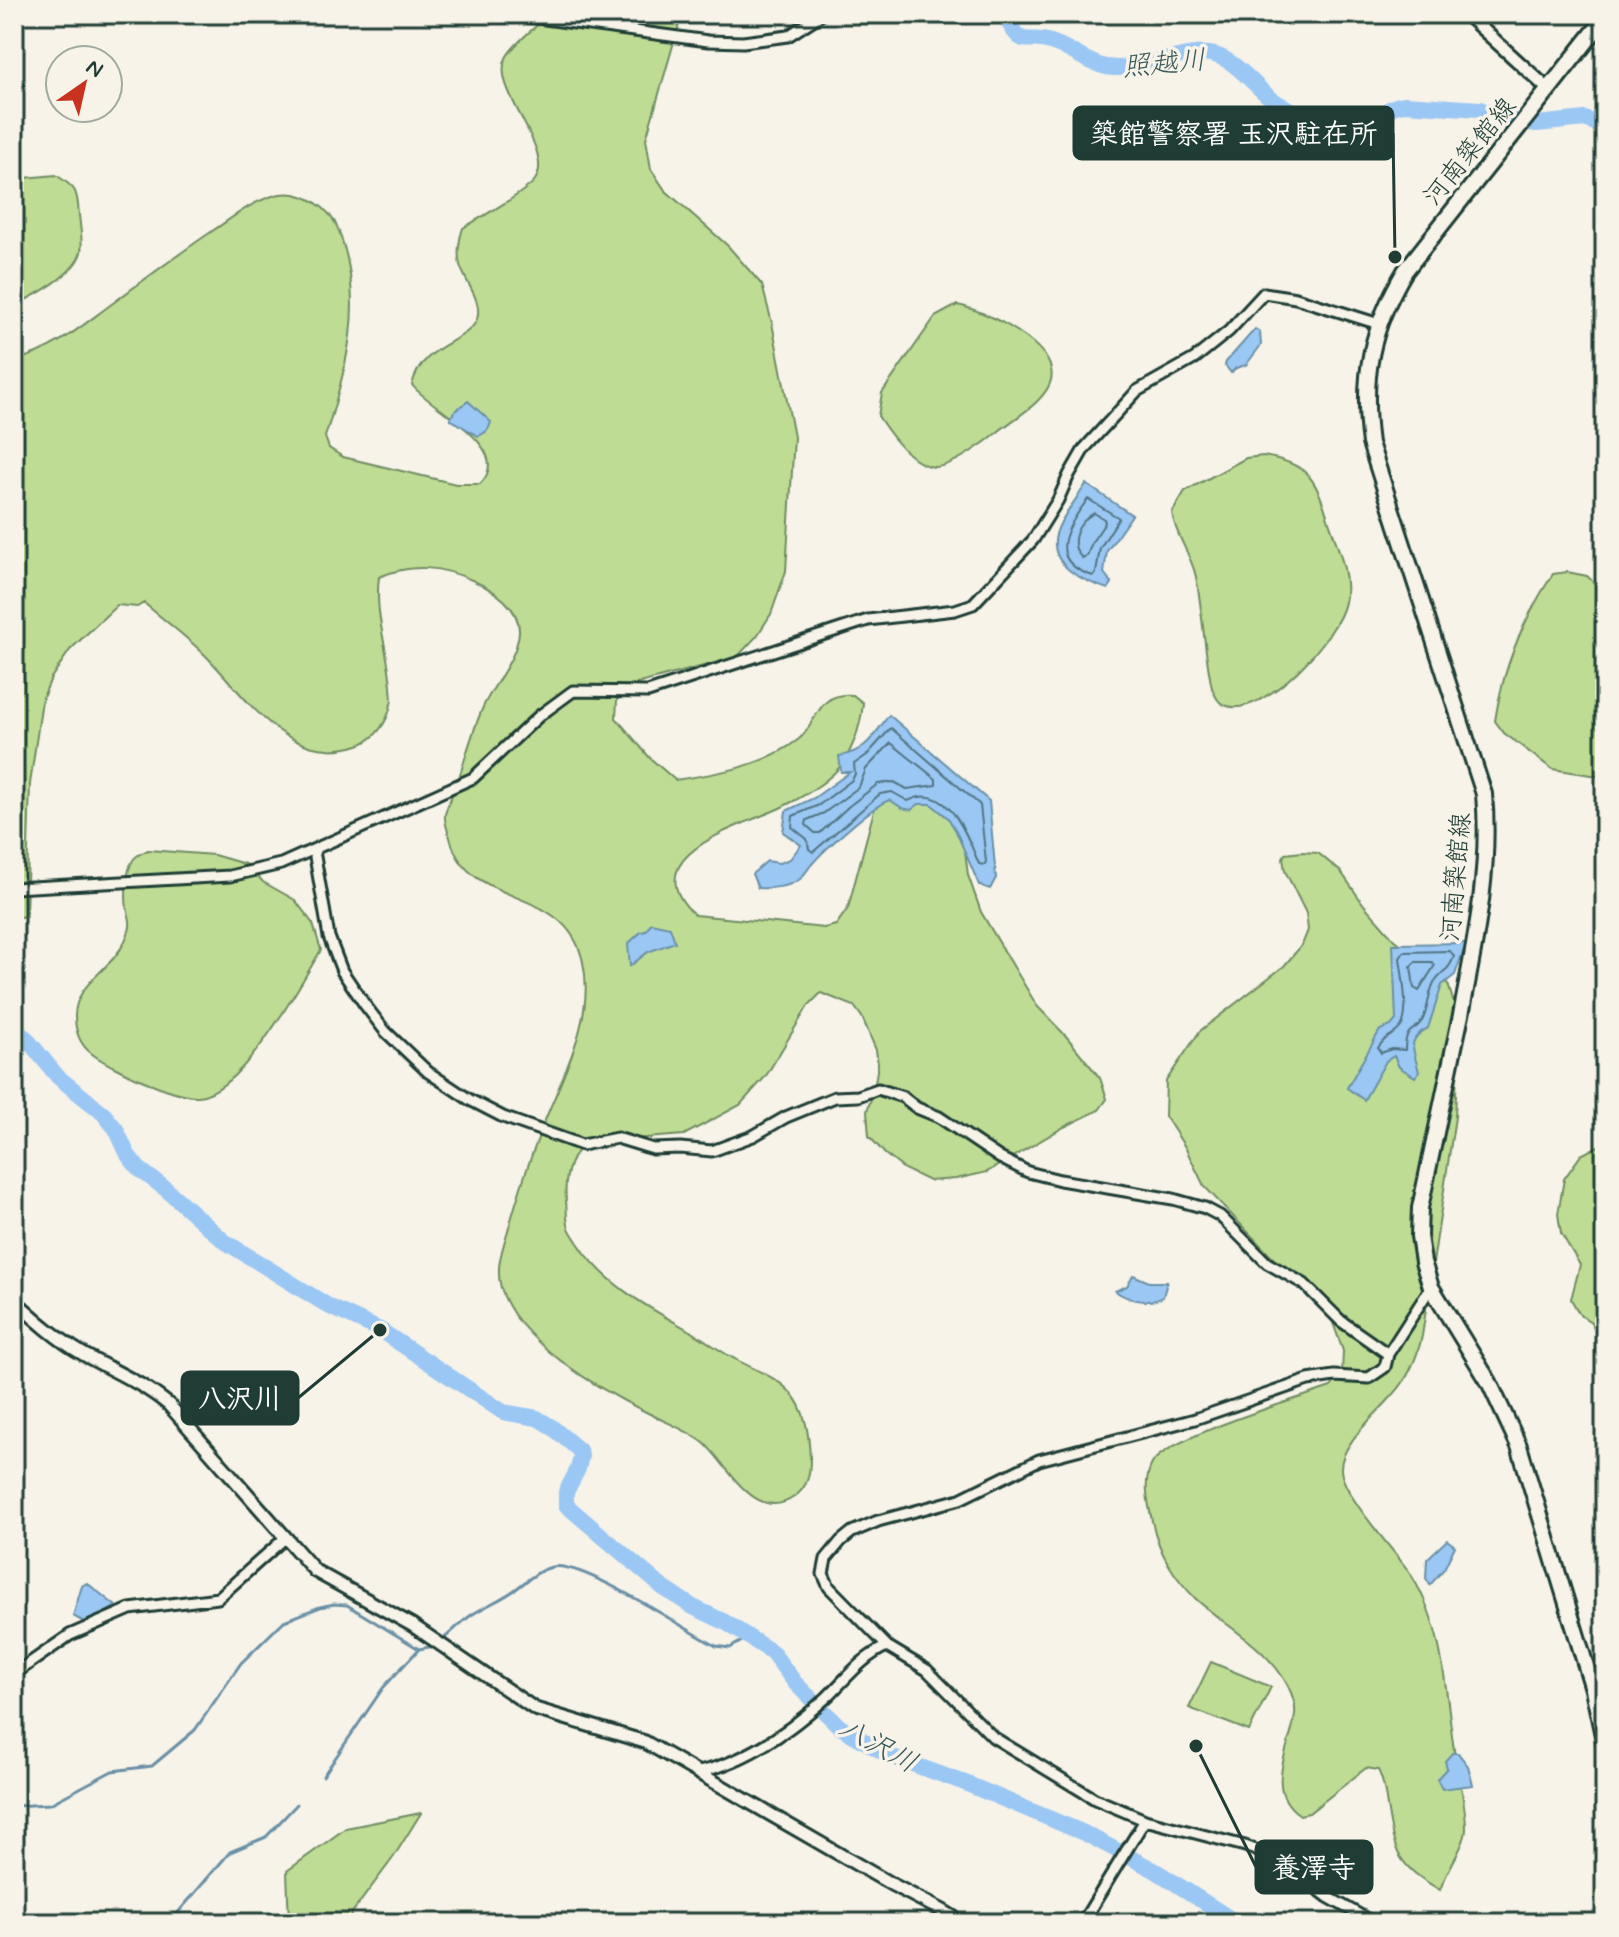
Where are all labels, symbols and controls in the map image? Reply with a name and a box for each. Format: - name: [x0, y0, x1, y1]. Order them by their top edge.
- water label: 照越川: [1121, 42, 1208, 87]
- north arrow: [44, 44, 124, 124]
- text: N: [80, 53, 108, 85]
- street label: 河南築館線: [1416, 91, 1525, 213]
- callout: 築館警察署 玉沢駐在所: [1074, 107, 1393, 159]
- text: 築館警察署 玉沢駐在所: [1090, 117, 1378, 154]
- street label: 河南築館線: [1434, 811, 1480, 943]
- callout: 八沢川: [182, 1372, 298, 1424]
- text: 八沢川: [198, 1382, 282, 1419]
- water label: 八沢川: [832, 1710, 923, 1783]
- callout: 養澤寺: [1256, 1841, 1372, 1893]
- text: 養澤寺: [1272, 1851, 1356, 1888]

